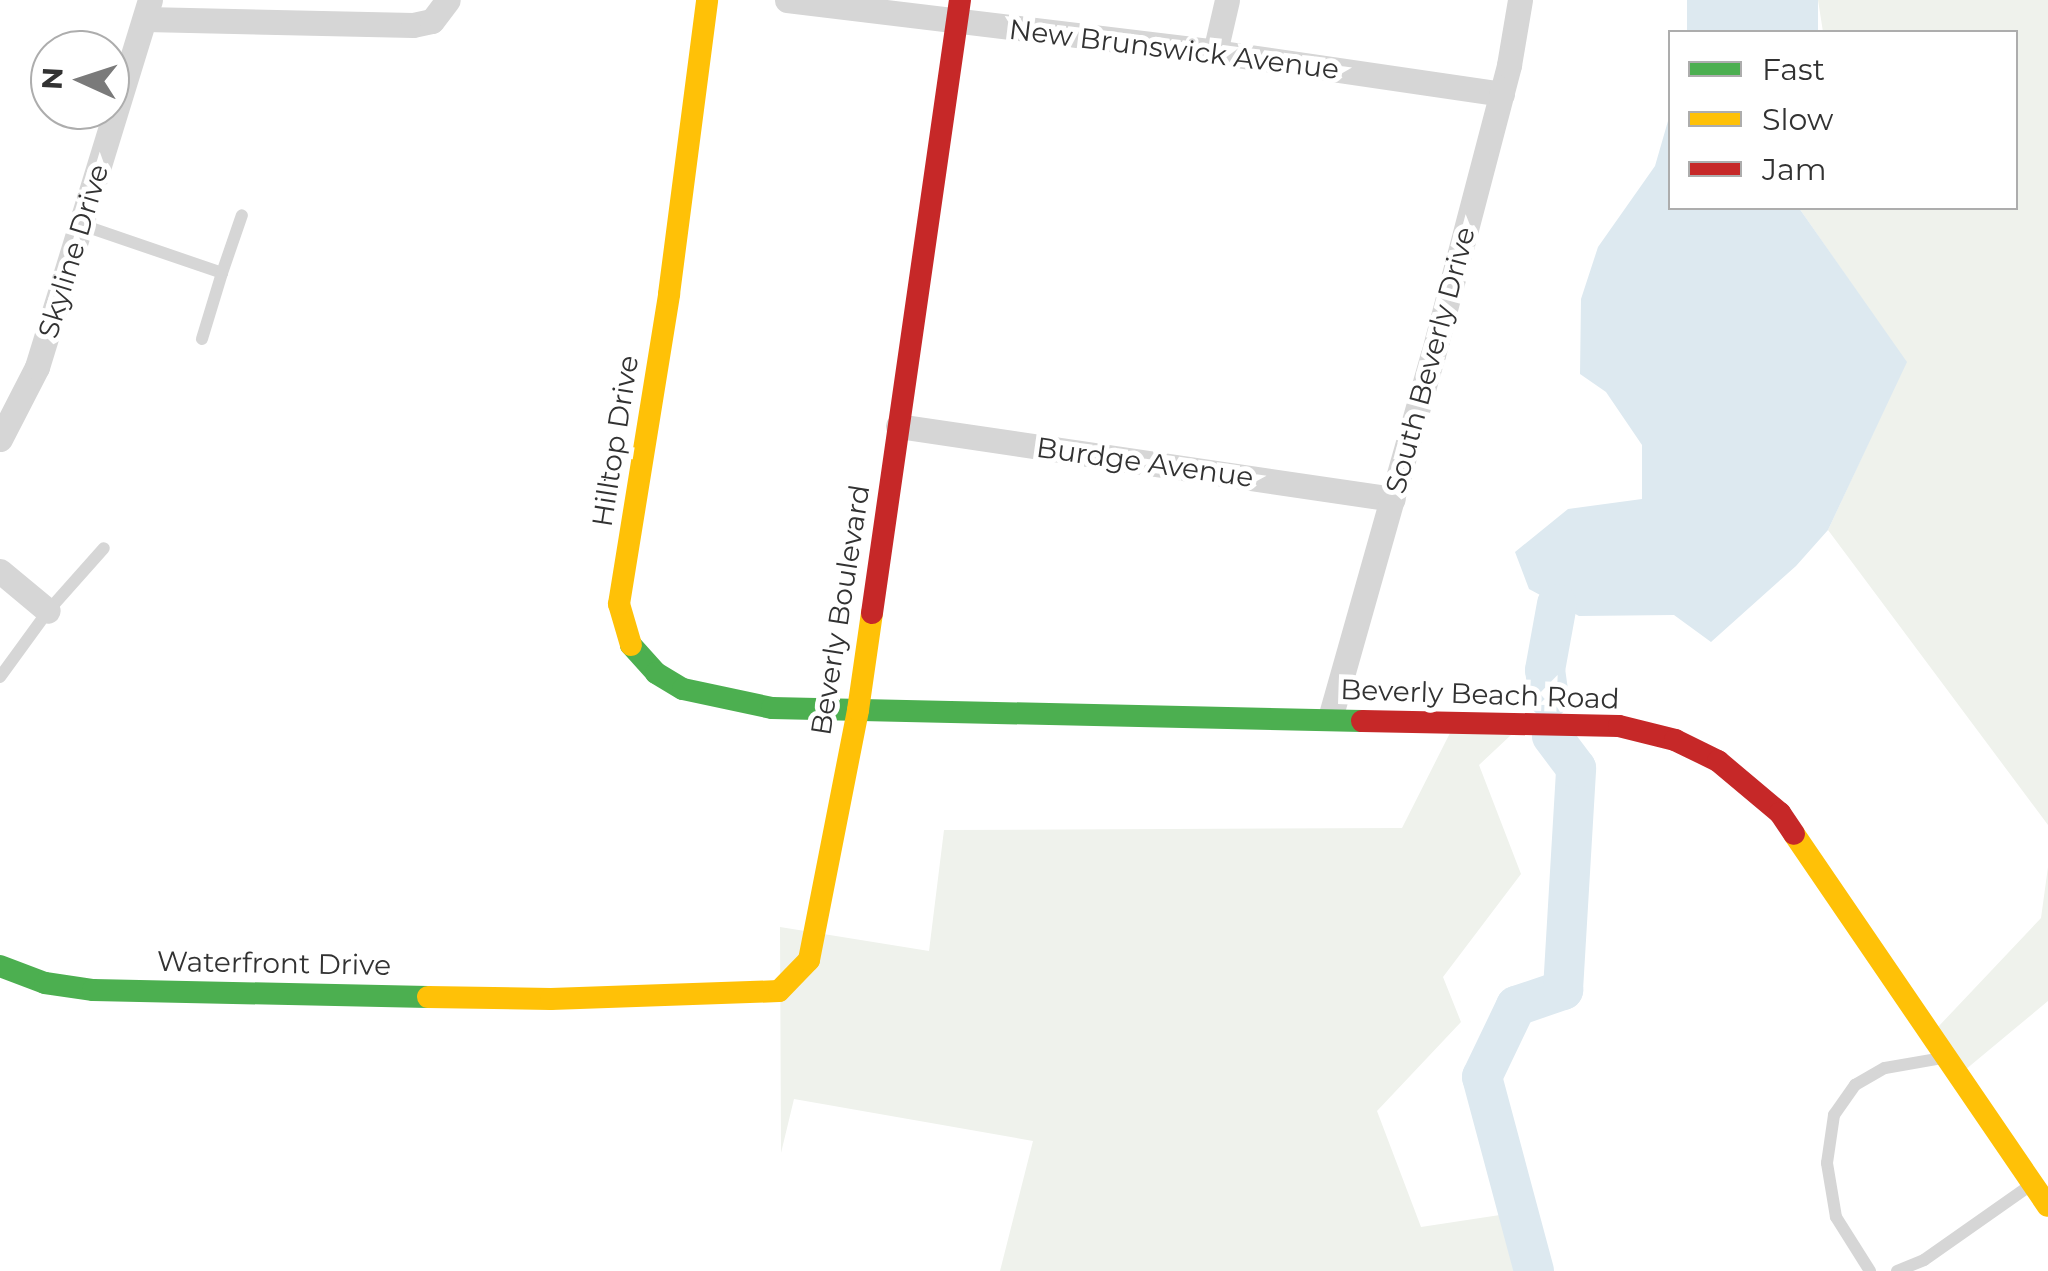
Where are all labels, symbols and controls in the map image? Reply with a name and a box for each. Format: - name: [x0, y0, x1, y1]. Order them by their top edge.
- street label: New Brunswick Avenue: [1007, 12, 1341, 86]
- north arrow: [30, 30, 130, 130]
- legend: [1668, 30, 2018, 210]
- text: Fast: [1762, 51, 1825, 88]
- text: N: [34, 66, 70, 91]
- text: Slow: [1762, 101, 1833, 138]
- text: Jam: [1762, 151, 1827, 188]
- street label: Skyline Drive: [31, 160, 115, 342]
- street label: South Beverly Drive: [1378, 223, 1482, 497]
- street label: Hilltop Drive: [585, 353, 645, 529]
- street label: Burdge Avenue: [1034, 430, 1256, 494]
- street label: Beverly Boulevard: [804, 482, 876, 738]
- street label: Beverly Beach Road: [1340, 672, 1620, 716]
- street label: Waterfront Drive: [157, 944, 391, 982]

